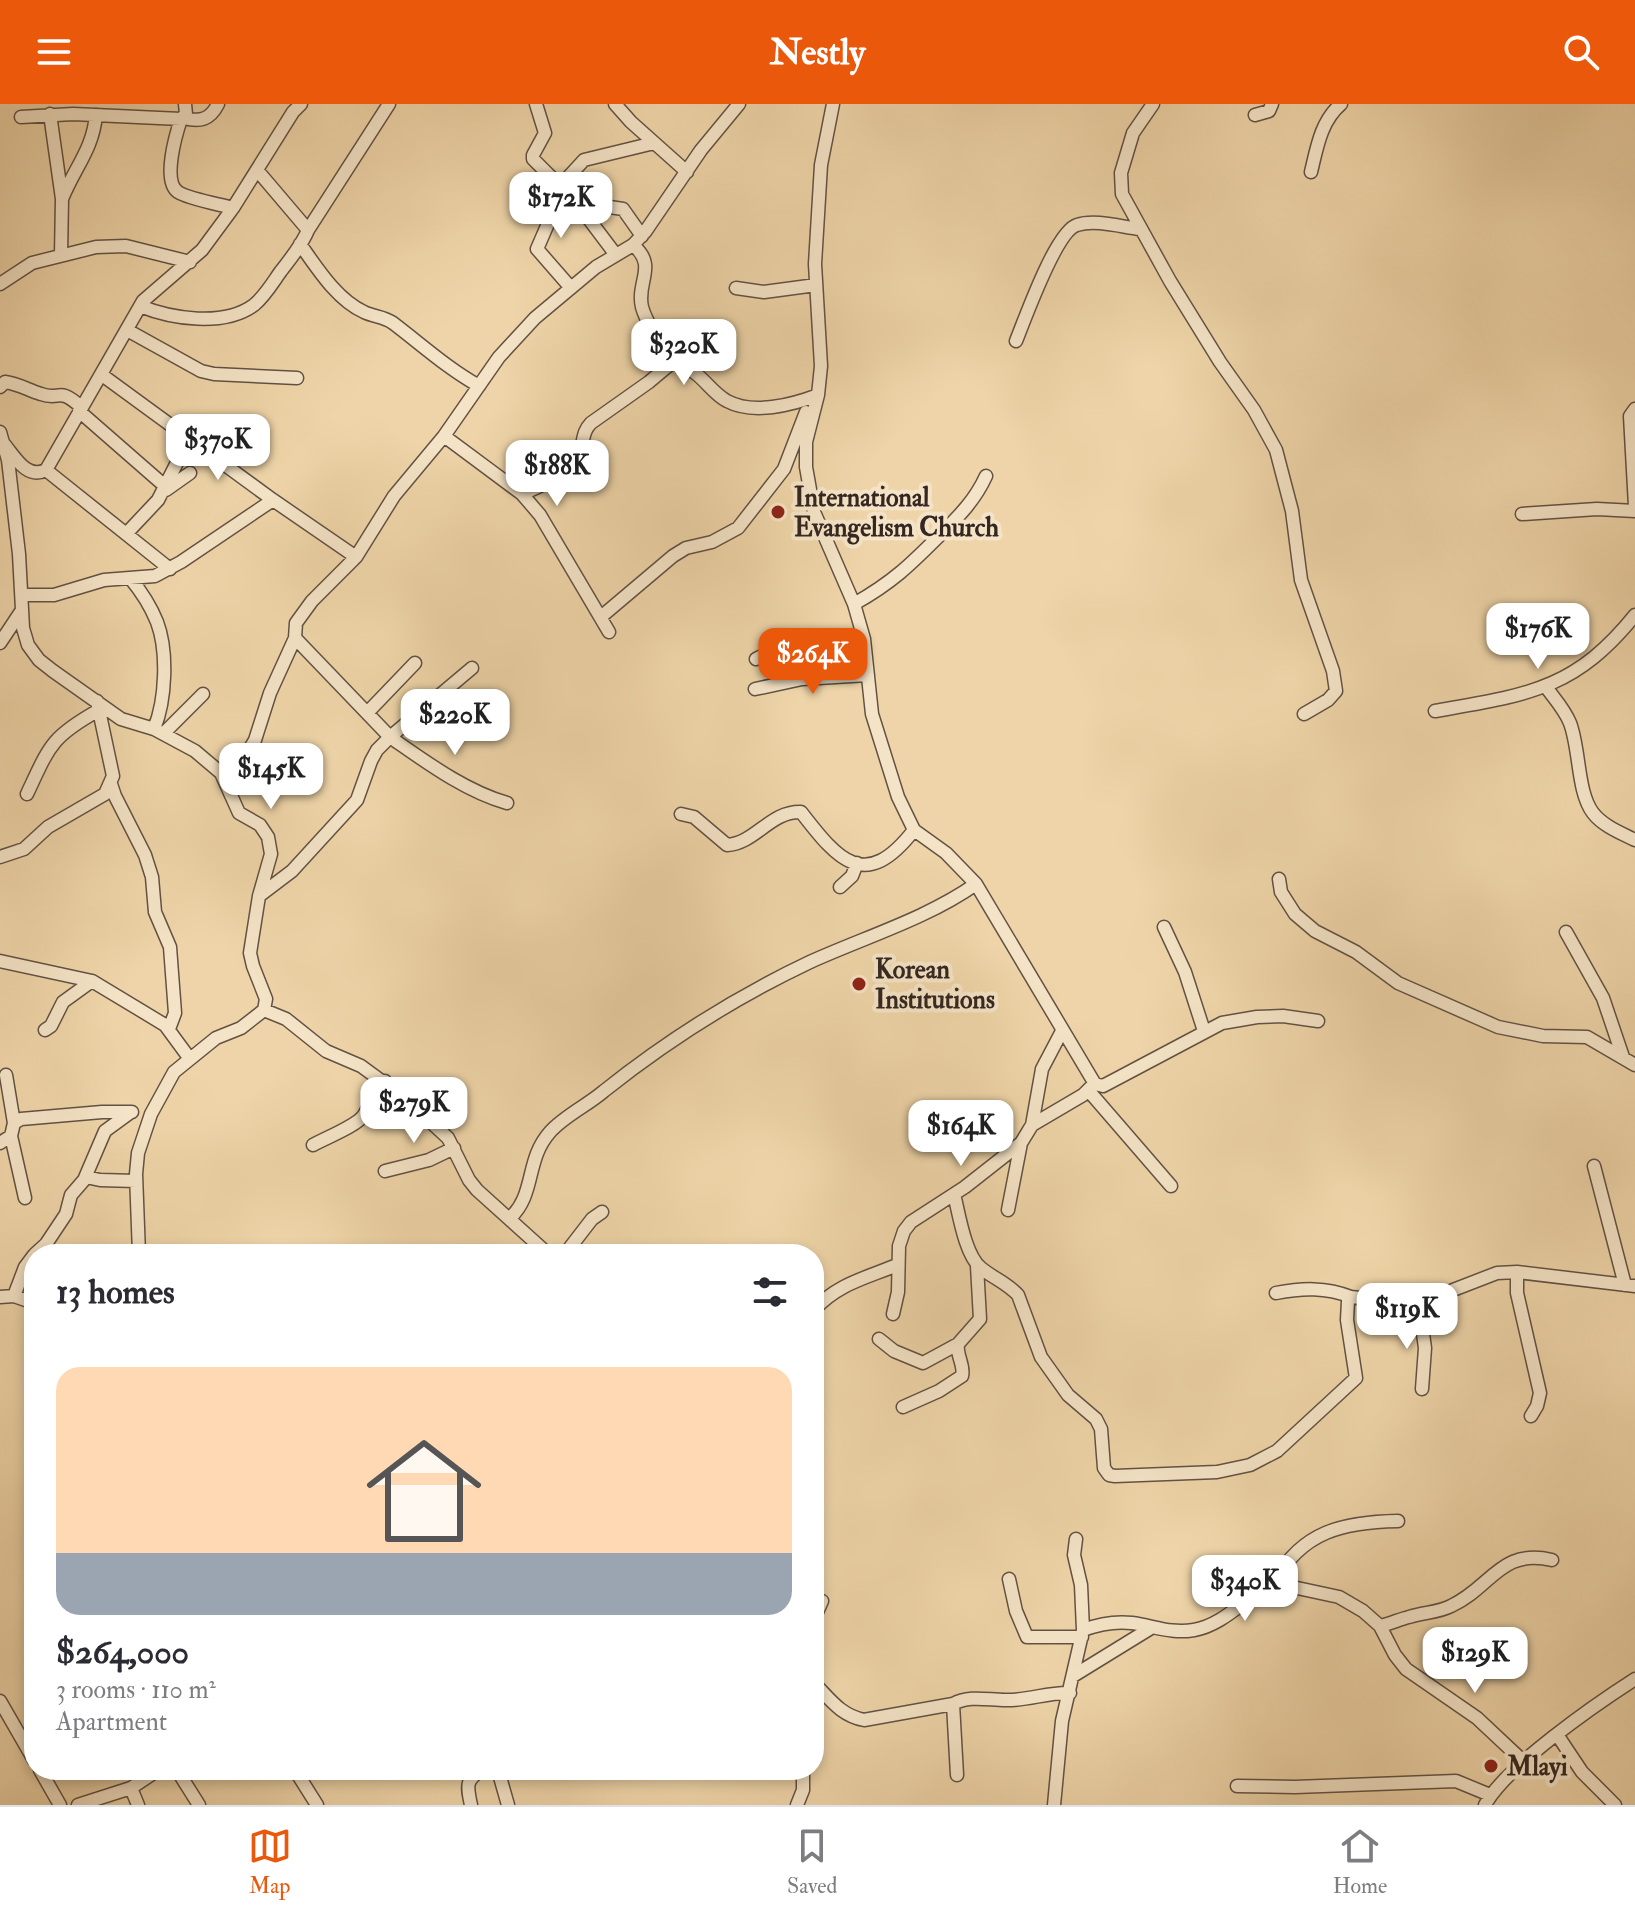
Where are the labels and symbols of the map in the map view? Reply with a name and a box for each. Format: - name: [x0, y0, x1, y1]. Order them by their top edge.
- pin: $172K: [505, 172, 617, 240]
- pin: $320K: [628, 319, 740, 387]
- pin: $370K: [162, 414, 274, 482]
- pin: $188K: [501, 440, 613, 508]
- place label: International Evangelism Church: [794, 482, 999, 545]
- marker: International Evangelism Church: [769, 503, 787, 521]
- pin: $176K: [1482, 603, 1594, 671]
- pin: $264K: [757, 628, 869, 696]
- pin: $220K: [399, 689, 511, 757]
- pin: $145K: [215, 743, 327, 811]
- place label: Korean Institutions: [875, 954, 995, 1016]
- marker: Korean Institutions: [850, 975, 868, 993]
- pin: $279K: [358, 1077, 470, 1145]
- pin: $164K: [905, 1100, 1017, 1168]
- pin: $119K: [1351, 1283, 1463, 1351]
- pin: $340K: [1189, 1555, 1301, 1623]
- pin: $129K: [1419, 1627, 1531, 1695]
- place label: Mlayi: [1506, 1751, 1568, 1784]
- marker: Mlayi: [1482, 1757, 1500, 1775]

